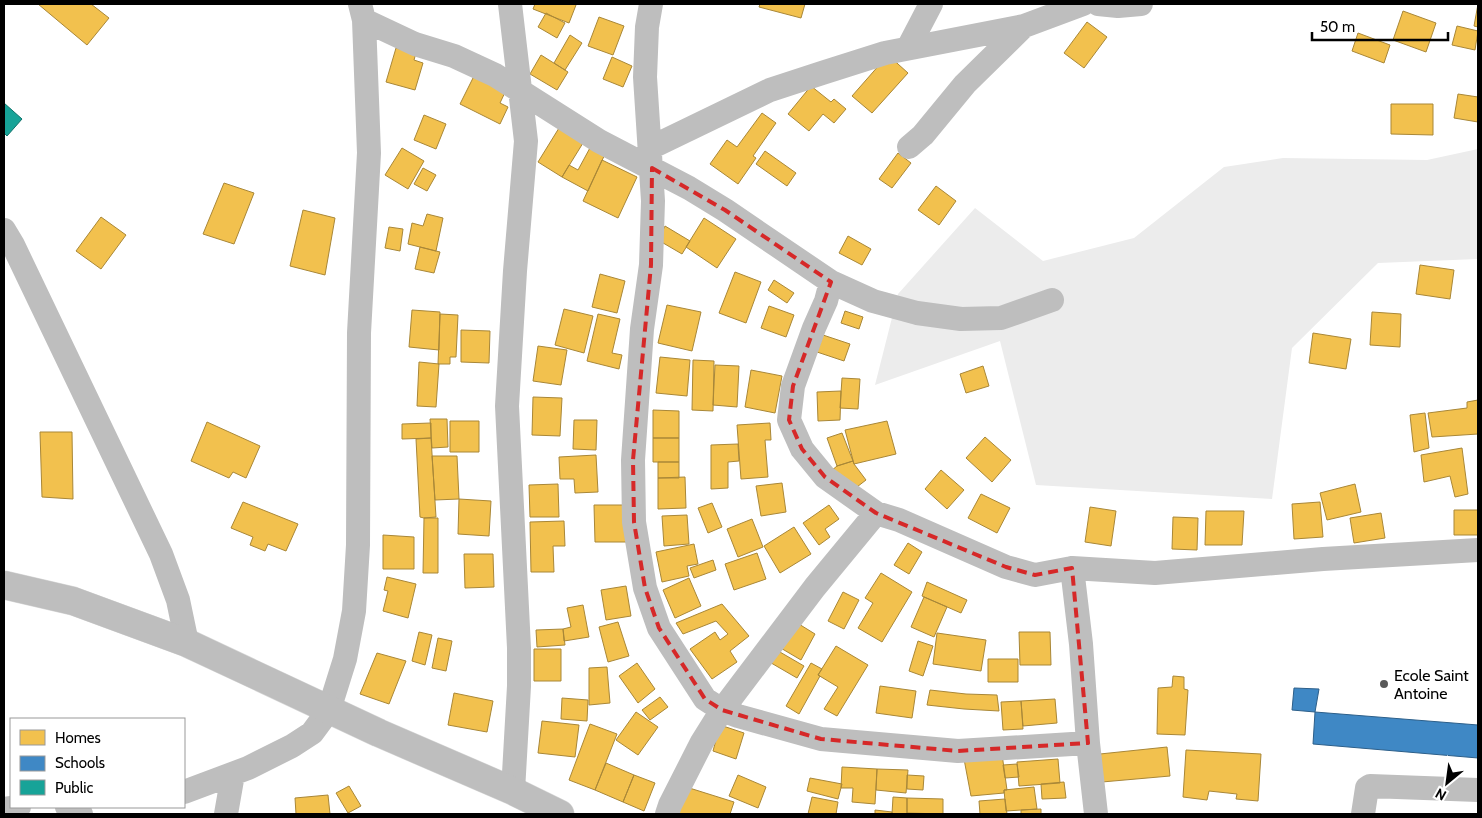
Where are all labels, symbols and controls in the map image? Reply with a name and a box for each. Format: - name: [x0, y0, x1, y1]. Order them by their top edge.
- scale bar: [1312, 10, 1448, 42]
- text: 50 m: [1320, 18, 1355, 36]
- place label: Ecole Saint Antoine: [1394, 666, 1469, 703]
- marker: Ecole Saint Antoine: [1378, 678, 1390, 690]
- legend: [10, 718, 185, 808]
- text: Homes: [55, 729, 101, 747]
- text: Schools: [55, 754, 105, 772]
- north arrow: [1422, 758, 1472, 808]
- text: Public: [55, 779, 93, 797]
- text: N: [1432, 784, 1449, 805]

